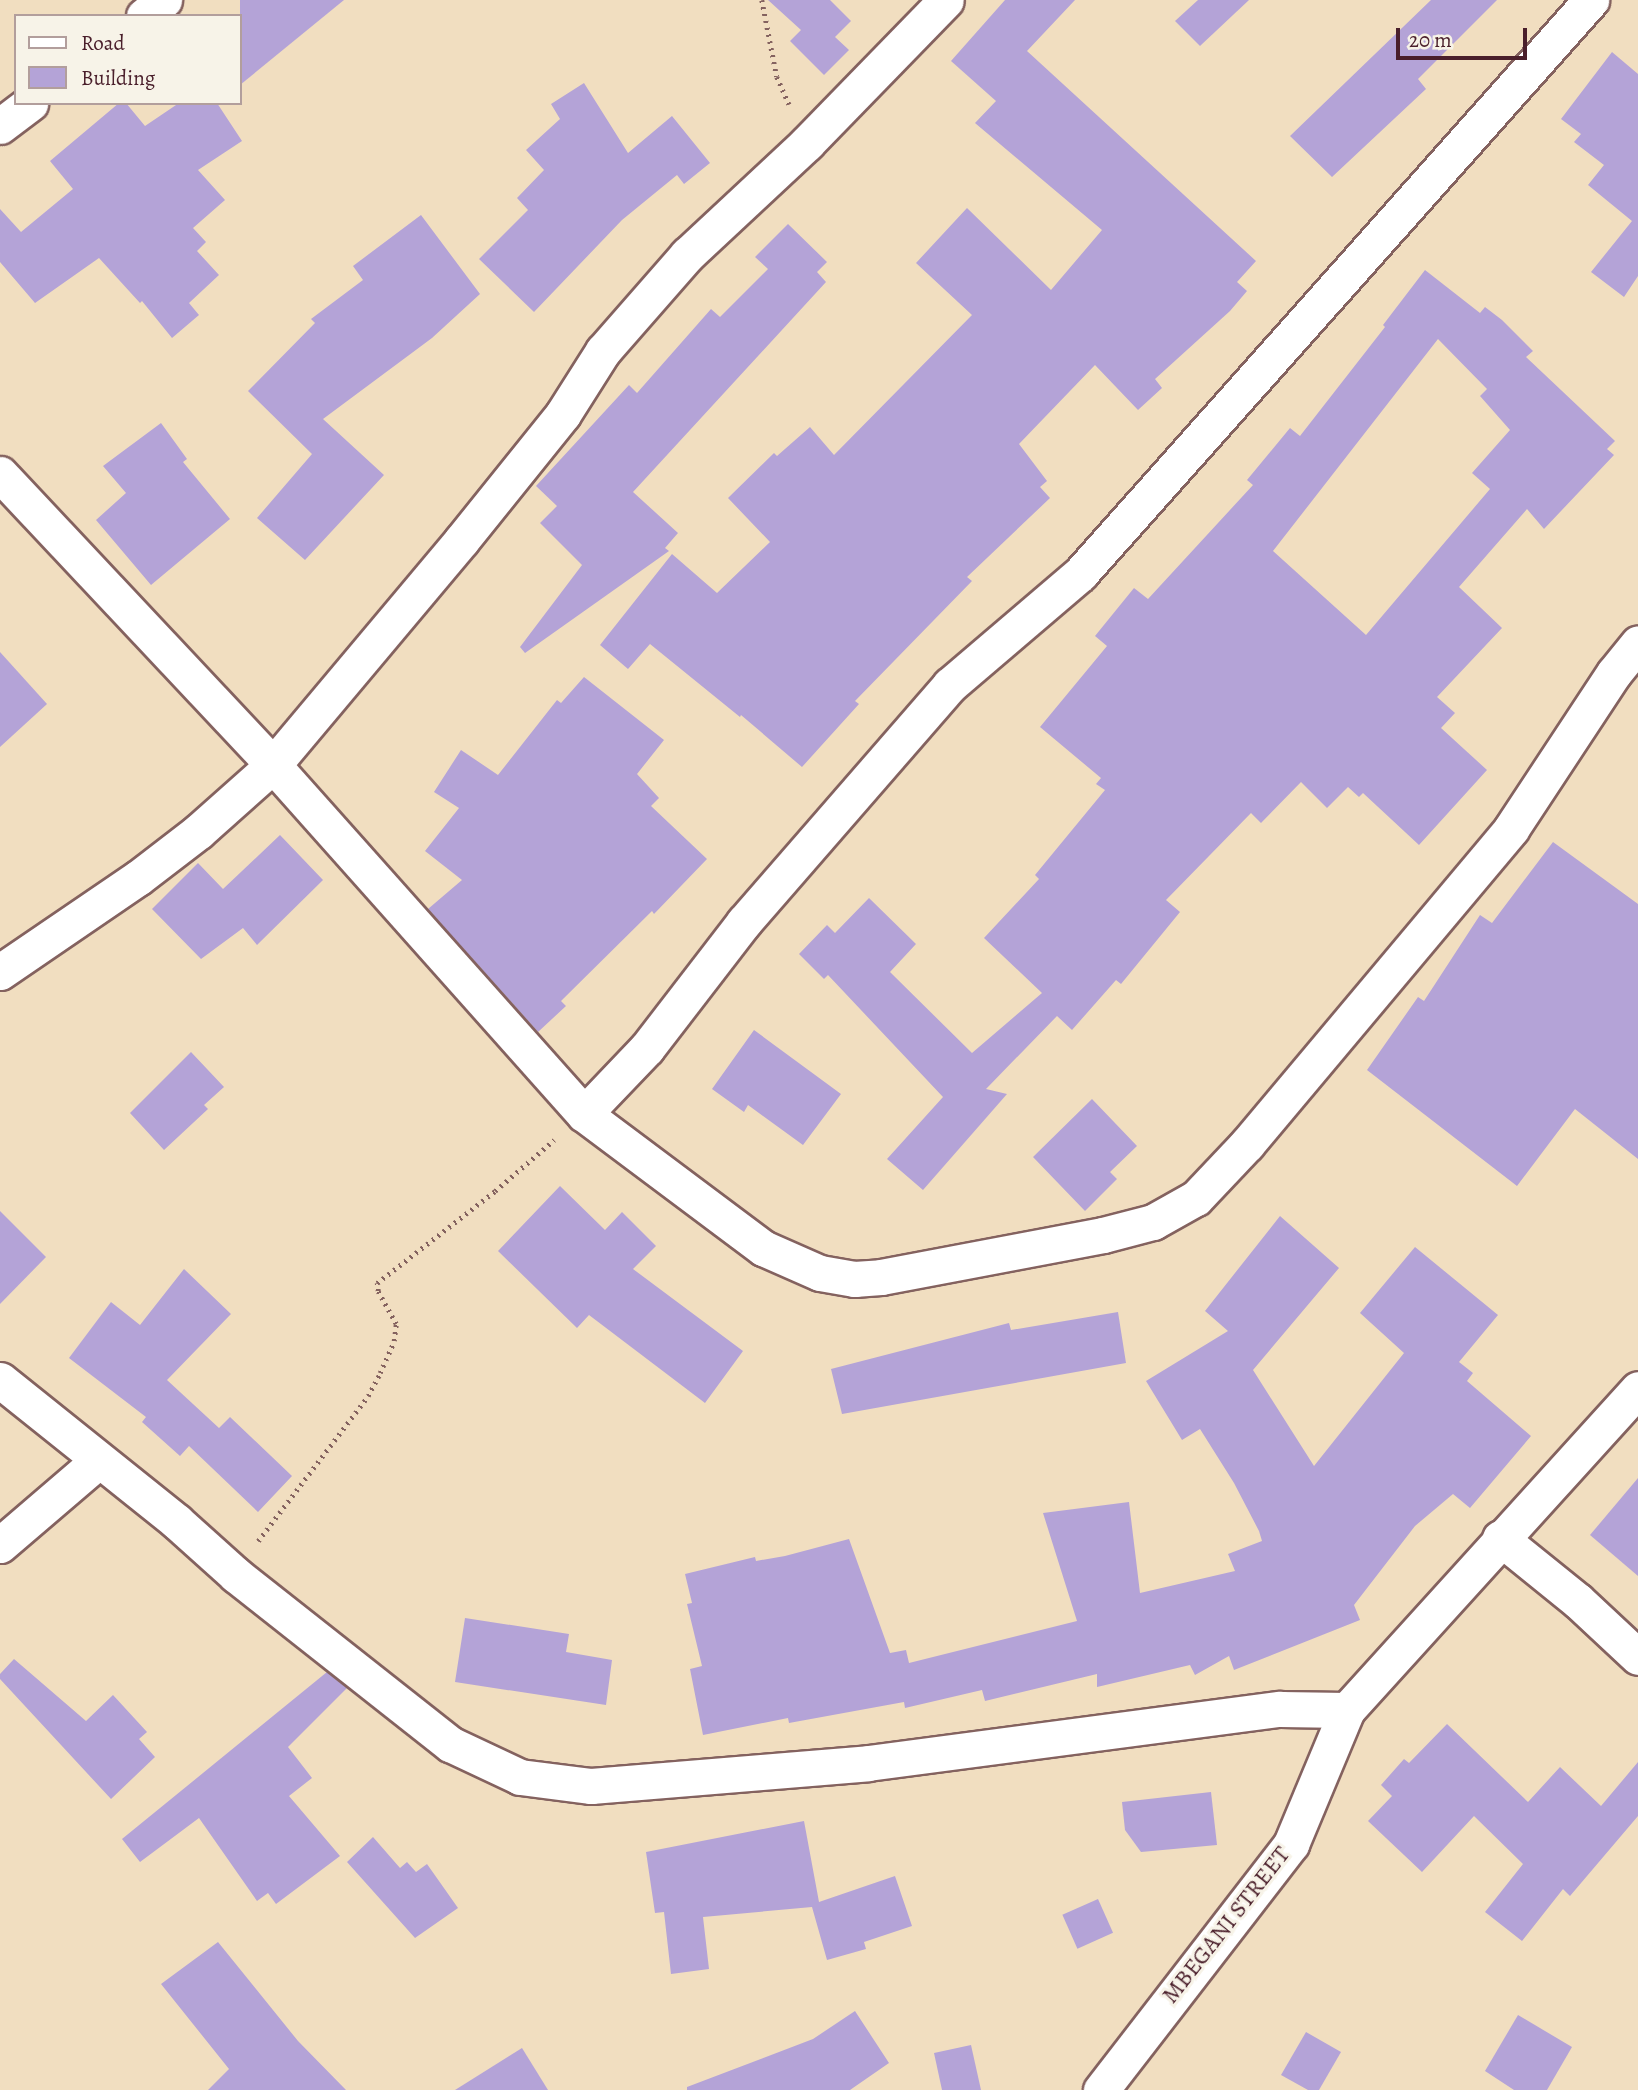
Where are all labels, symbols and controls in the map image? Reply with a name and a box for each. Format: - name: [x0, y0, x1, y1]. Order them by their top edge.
- legend: [14, 14, 242, 105]
- scale bar: [1400, 14, 1531, 58]
- text: 20 m: [1409, 26, 1452, 54]
- text: Road: [81, 29, 125, 57]
- text: Building: [81, 64, 155, 92]
- street label: MBEGANI STREET: [1156, 1841, 1296, 2009]

